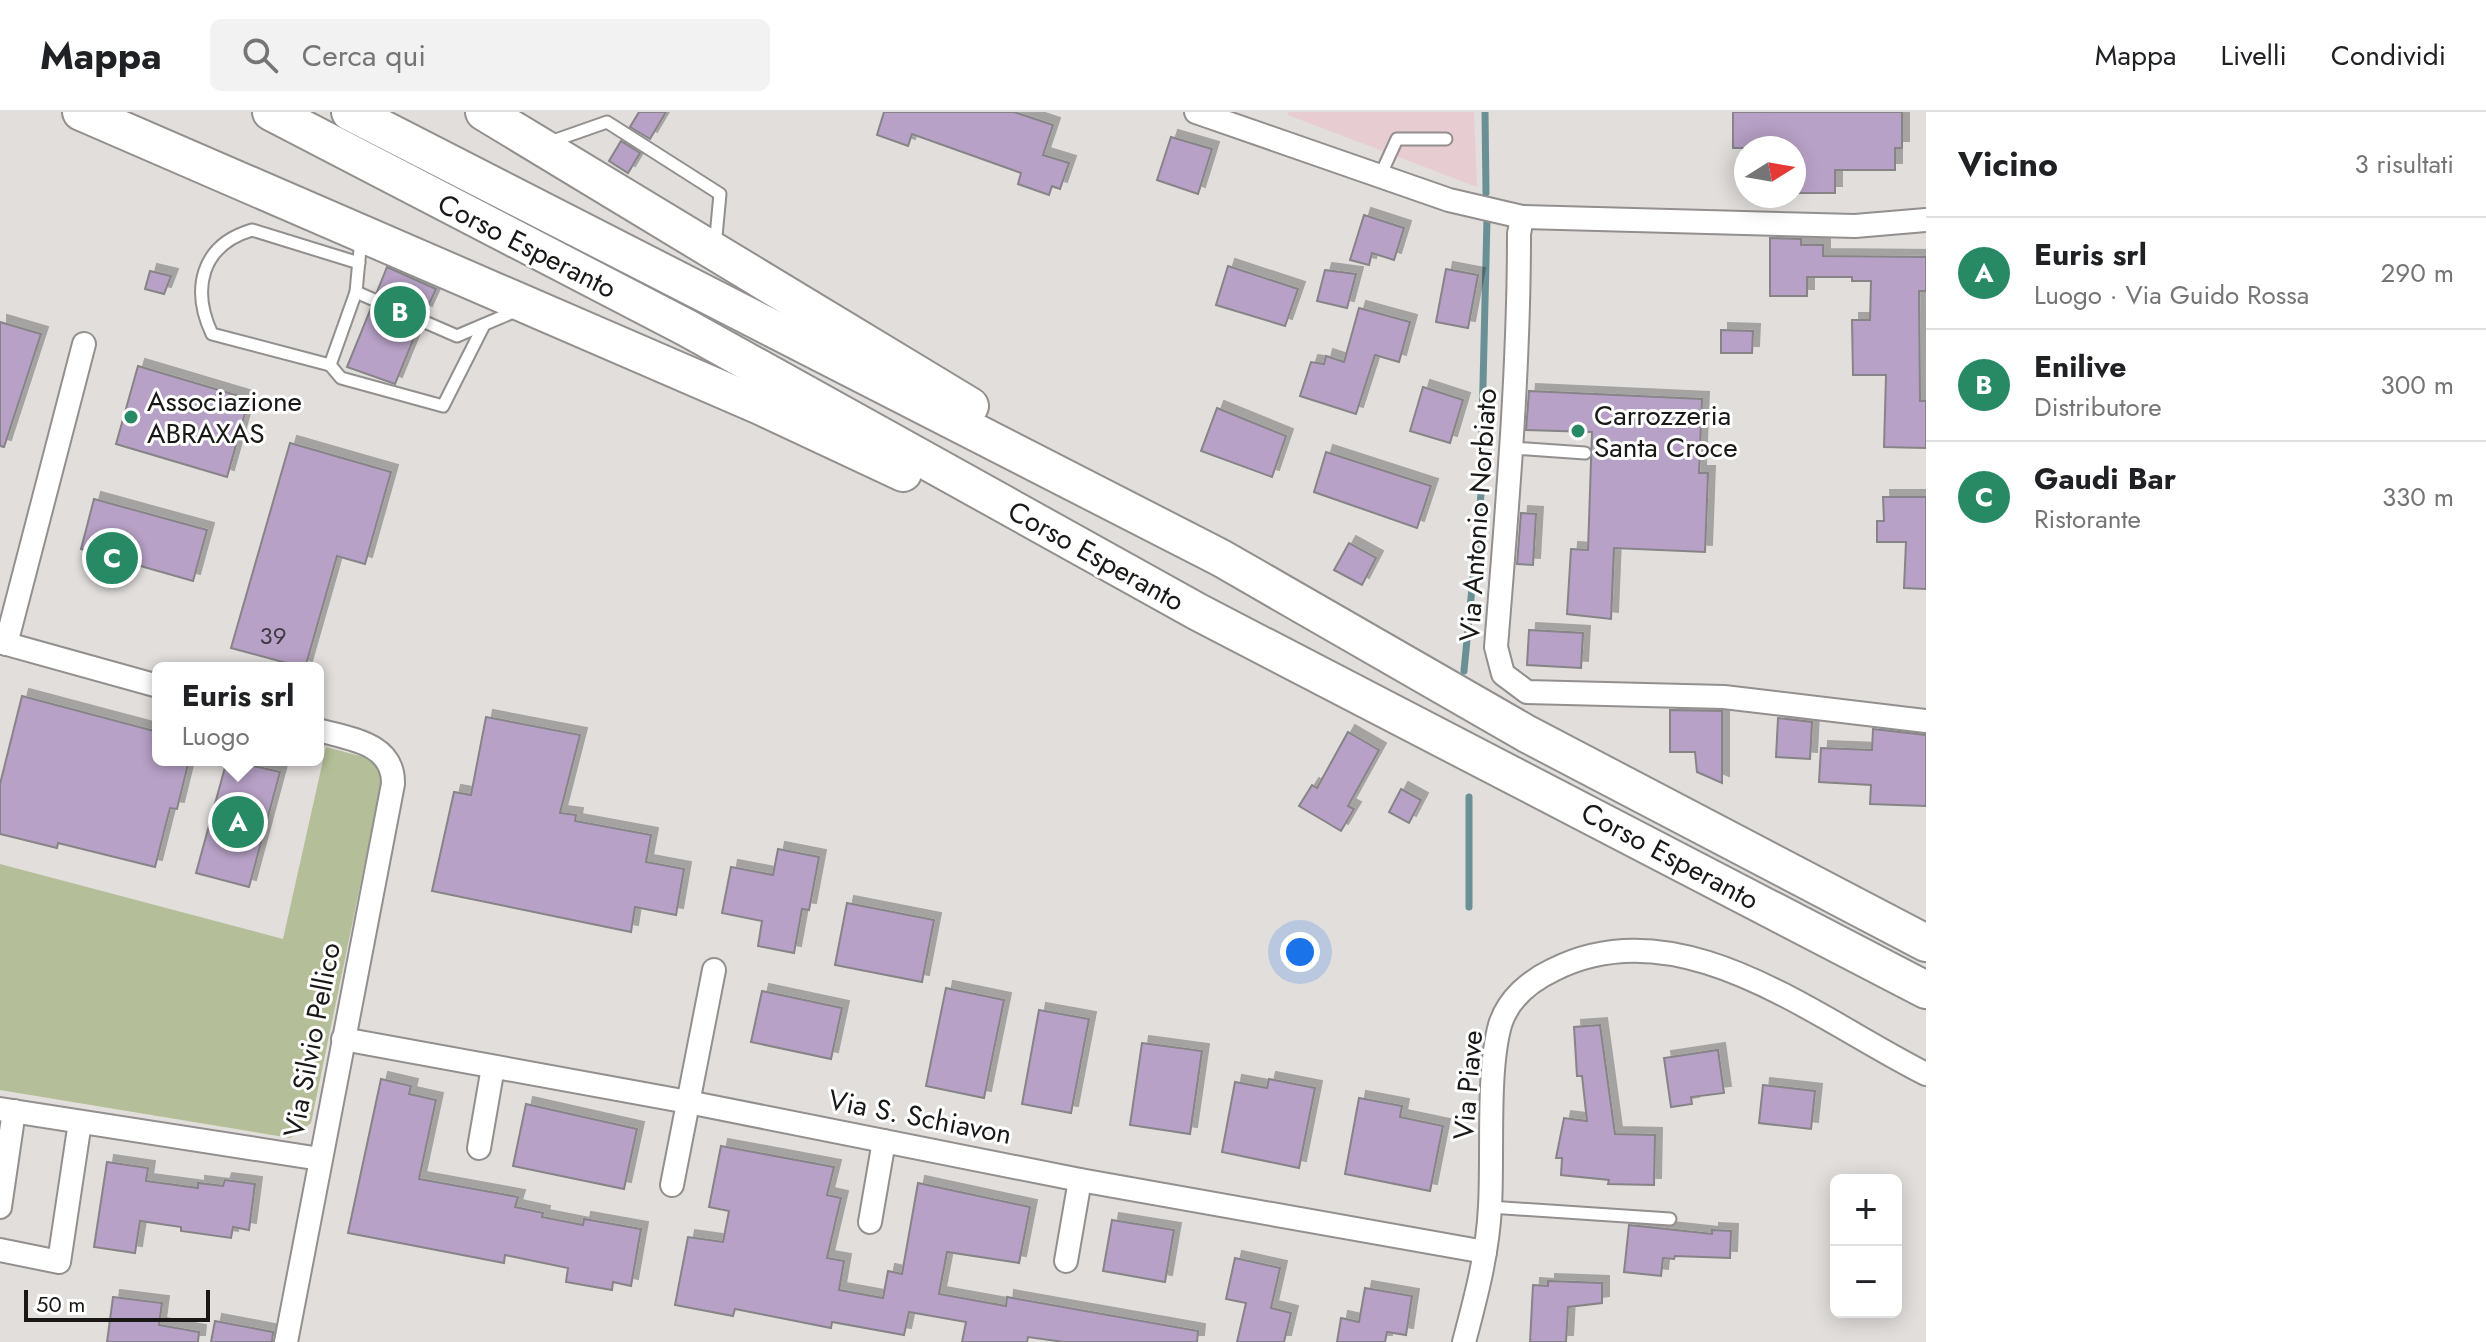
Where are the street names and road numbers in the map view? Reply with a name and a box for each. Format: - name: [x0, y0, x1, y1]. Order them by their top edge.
- street label: Corso Esperanto: [430, 183, 624, 309]
- street label: Via Antonio Norbiato: [1449, 387, 1507, 643]
- street label: Corso Esperanto: [1000, 491, 1192, 621]
- street label: Corso Esperanto: [1574, 792, 1766, 920]
- street label: Via Silvio Pellico: [273, 939, 351, 1141]
- street label: Via Piave: [1443, 1028, 1493, 1142]
- street label: Via S. Schiavon: [825, 1079, 1015, 1155]

